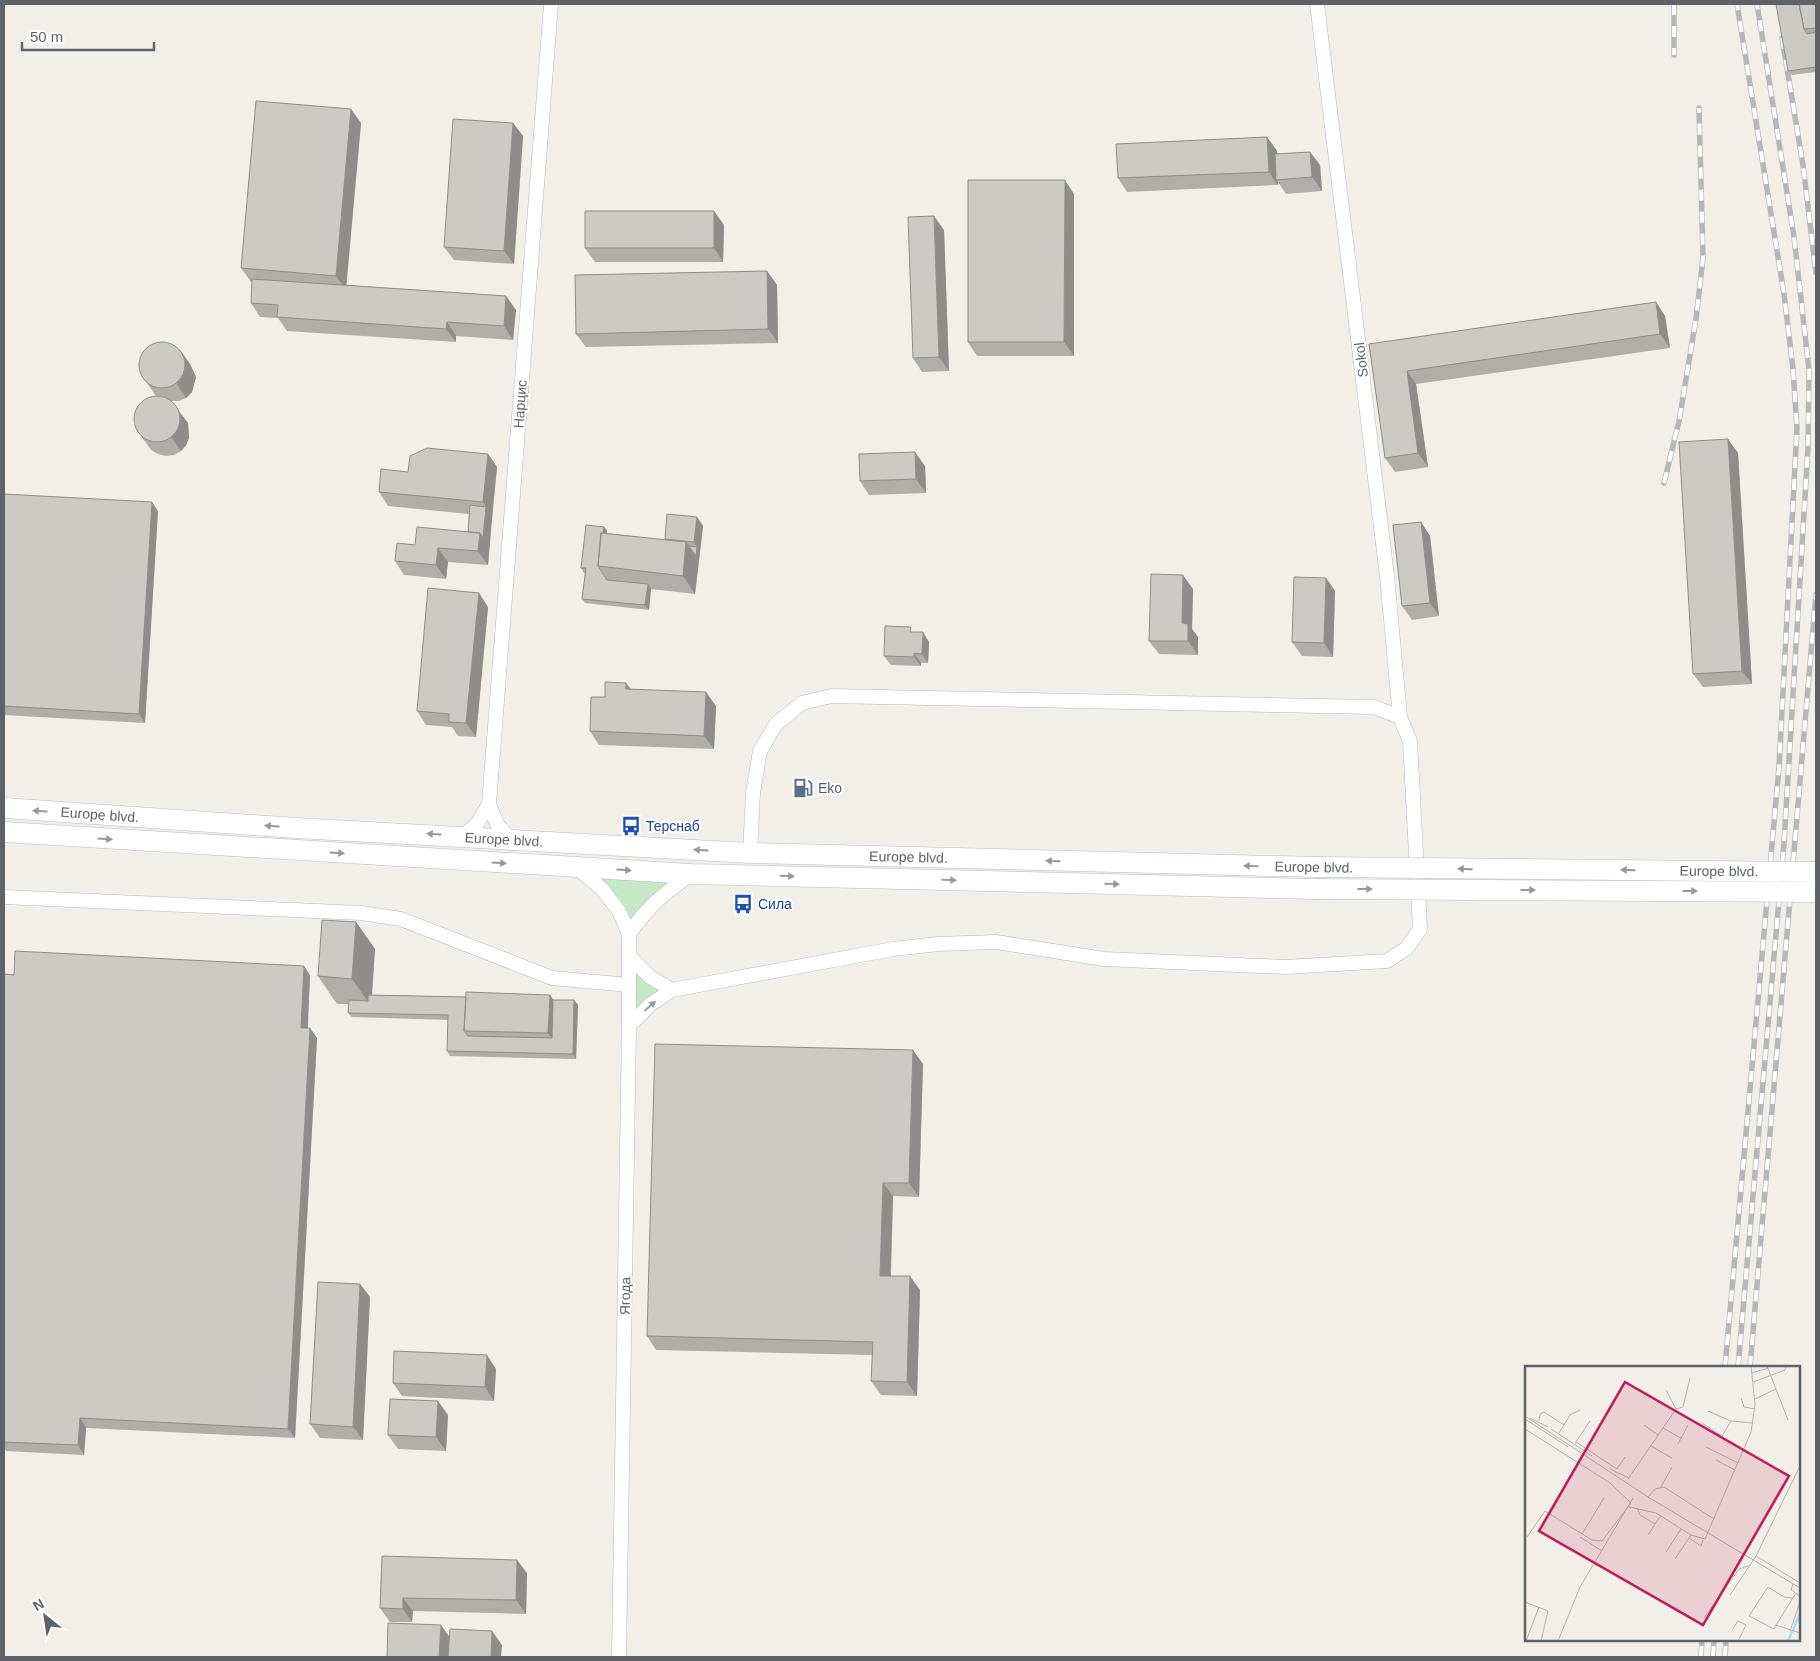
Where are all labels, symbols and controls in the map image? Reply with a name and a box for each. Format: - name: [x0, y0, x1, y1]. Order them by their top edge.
- scale bar: [22, 20, 155, 52]
- text: 50 m: [30, 28, 63, 45]
- street label: Sokol: [1351, 342, 1371, 378]
- street label: Нарцис: [510, 379, 530, 429]
- fuel station icon: Eko: [792, 777, 814, 799]
- place label: Eko: [818, 780, 842, 796]
- street label: Europe blvd.: [60, 804, 140, 825]
- one-way arrow: [32, 806, 48, 814]
- bus stop icon: Терснаб: [620, 815, 642, 837]
- place label: Терснаб: [646, 818, 700, 834]
- one-way arrow: [264, 822, 280, 830]
- street label: Europe blvd.: [464, 829, 544, 850]
- one-way arrow: [426, 830, 442, 838]
- one-way arrow: [97, 835, 113, 843]
- one-way arrow: [693, 846, 709, 854]
- street label: Europe blvd.: [869, 848, 948, 866]
- one-way arrow: [329, 849, 345, 857]
- one-way arrow: [1045, 857, 1061, 865]
- street label: Europe blvd.: [1275, 858, 1353, 876]
- one-way arrow: [491, 859, 507, 867]
- one-way arrow: [1242, 861, 1258, 869]
- street label: Europe blvd.: [1680, 863, 1758, 879]
- one-way arrow: [1457, 865, 1473, 873]
- one-way arrow: [617, 866, 633, 874]
- one-way arrow: [1619, 866, 1635, 874]
- one-way arrow: [779, 872, 795, 880]
- one-way arrow: [941, 876, 957, 884]
- one-way arrow: [1104, 880, 1120, 888]
- one-way arrow: [1357, 885, 1373, 893]
- one-way arrow: [1520, 886, 1536, 894]
- one-way arrow: [1682, 887, 1698, 895]
- bus stop icon: Сила: [732, 893, 754, 915]
- place label: Сила: [758, 896, 792, 912]
- one-way arrow: [643, 1001, 656, 1012]
- street label: Ягода: [617, 1276, 633, 1315]
- inset map: [1525, 1366, 1800, 1641]
- north arrow: [20, 1591, 70, 1641]
- text: N: [30, 1595, 47, 1614]

